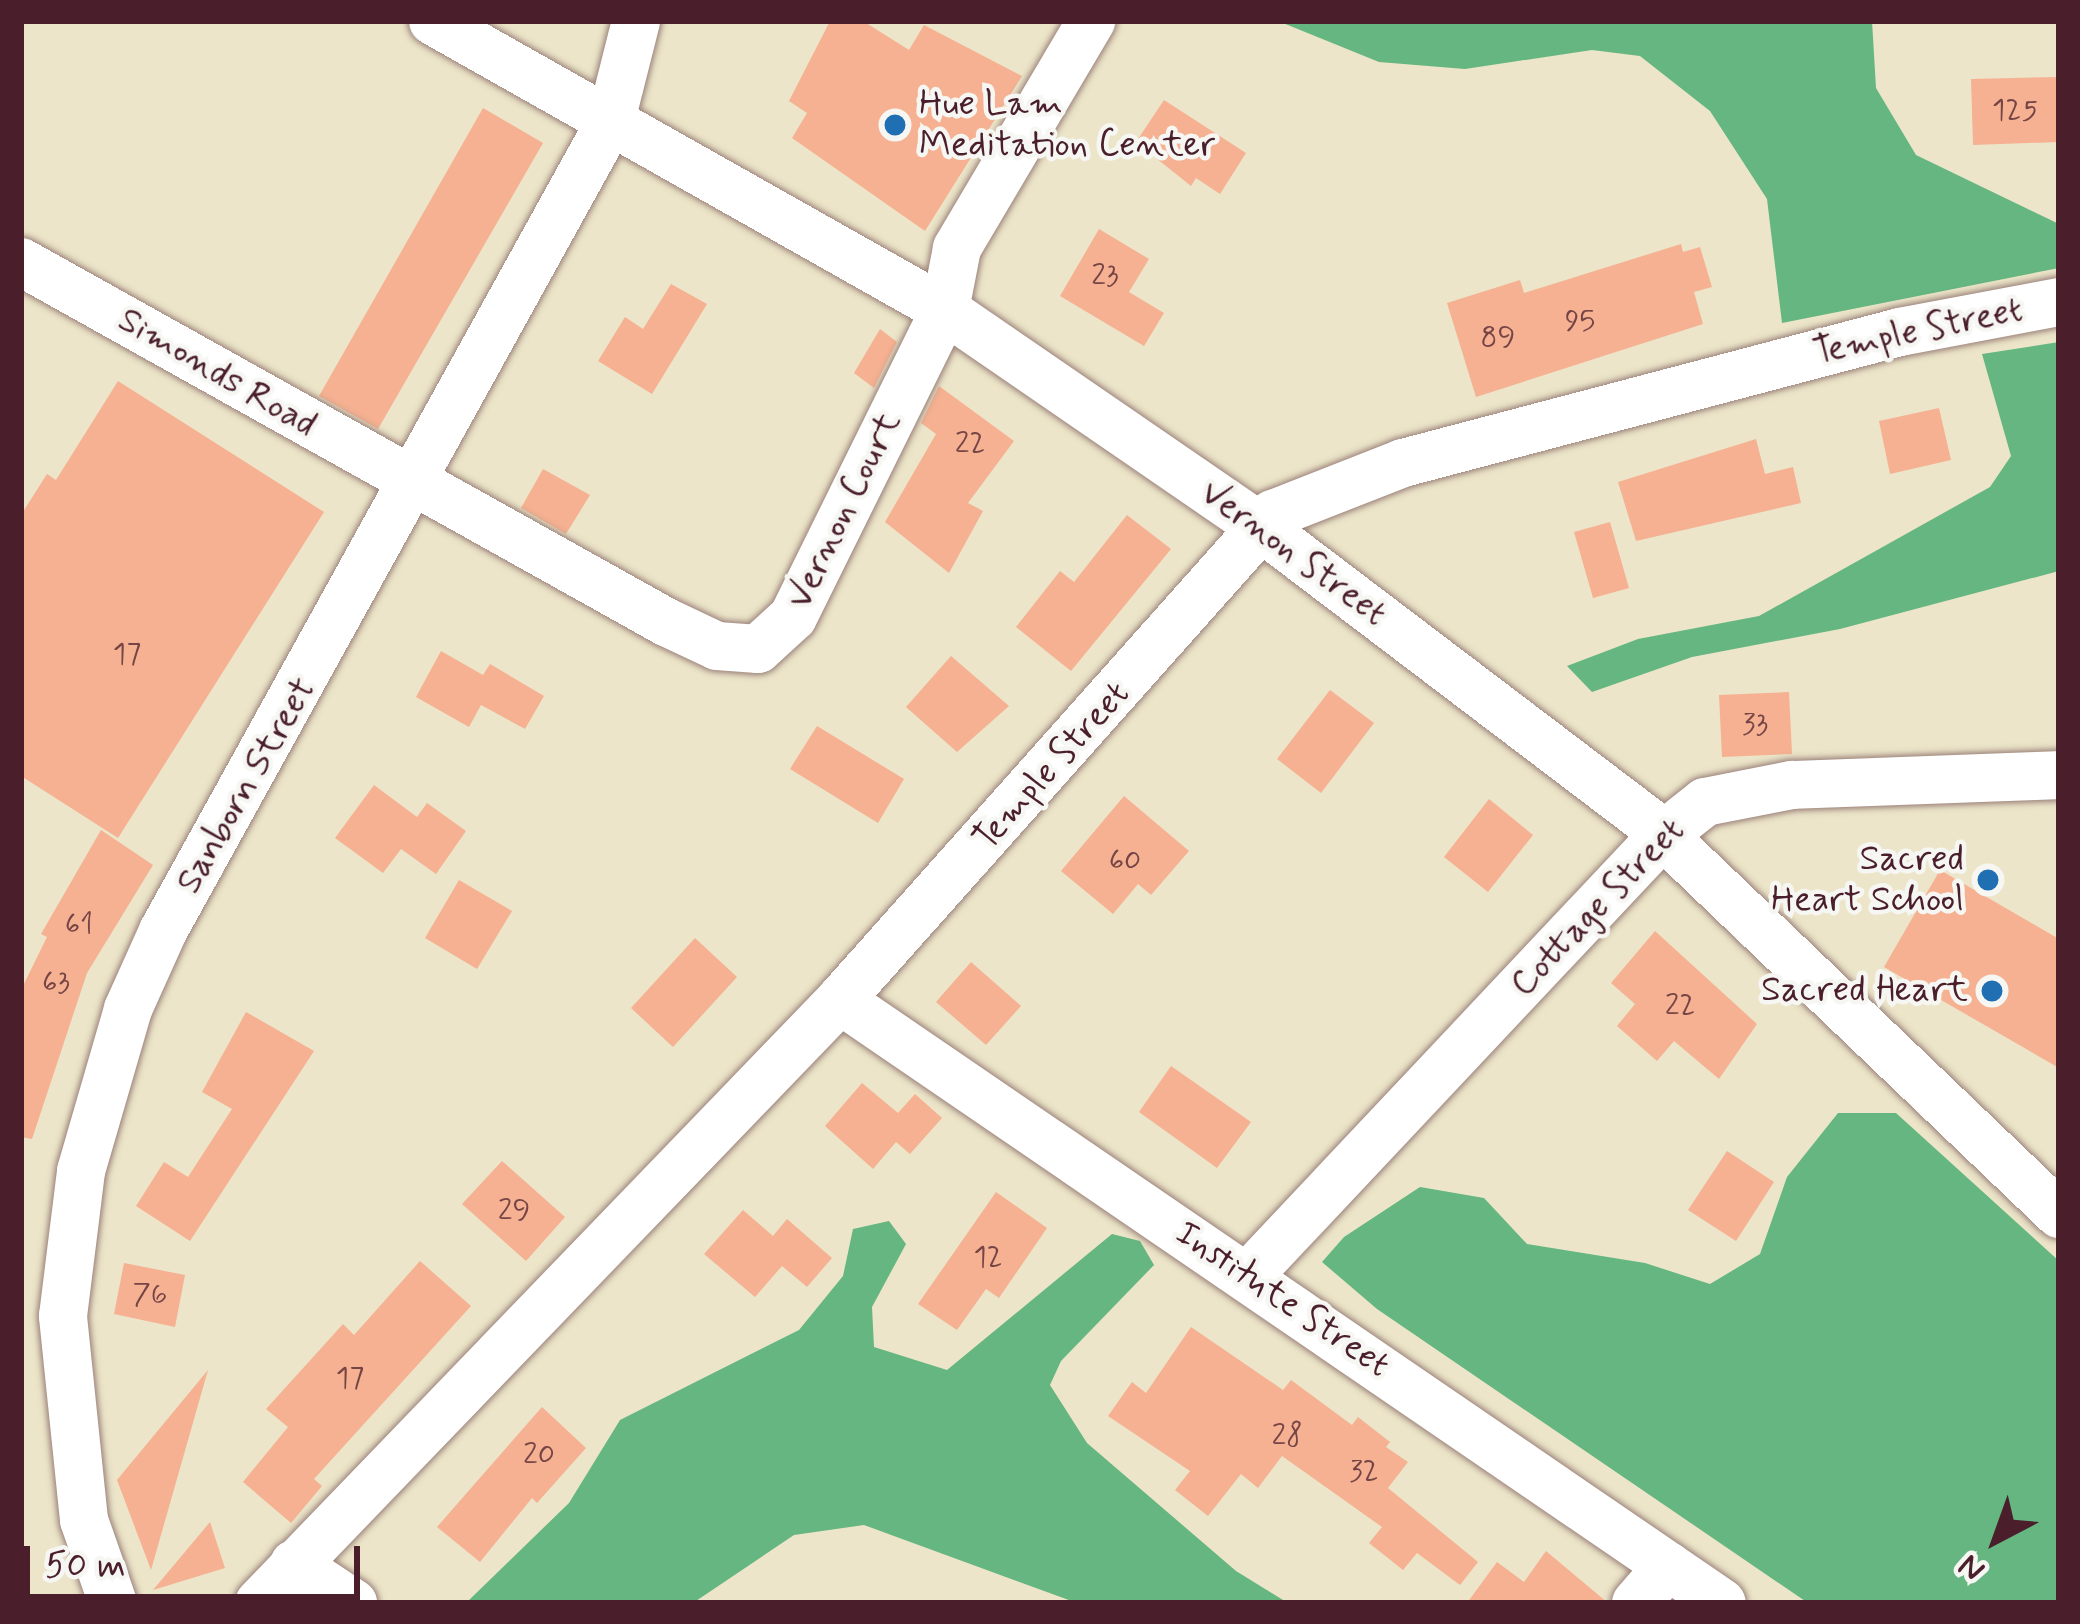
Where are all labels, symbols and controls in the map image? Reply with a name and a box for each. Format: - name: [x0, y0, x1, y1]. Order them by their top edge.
- place label: Hue Lam Meditation Center: [919, 82, 1209, 167]
- house number: 125: [1992, 93, 2038, 129]
- marker: Hue Lam Meditation Center: [882, 112, 908, 138]
- house number: 23: [1091, 258, 1119, 294]
- street label: Temple Street: [1806, 288, 2030, 376]
- street label: Simonds Road: [111, 299, 323, 447]
- house number: 95: [1565, 304, 1595, 340]
- house number: 89: [1481, 320, 1515, 356]
- street label: Vernon Court: [780, 408, 910, 614]
- house number: 22: [955, 426, 985, 462]
- street label: Vernon Street: [1189, 470, 1397, 638]
- house number: 17: [113, 637, 141, 673]
- street label: Sanborn Street: [168, 671, 326, 901]
- street label: Temple Street: [963, 671, 1141, 863]
- house number: 33: [1742, 707, 1768, 743]
- street label: Cottage Street: [1500, 807, 1696, 1009]
- place label: Sacred Heart School: [1771, 837, 1964, 922]
- house number: 60: [1109, 843, 1141, 879]
- marker: Sacred Heart School: [1975, 867, 2001, 893]
- house number: 61: [65, 907, 93, 943]
- house number: 63: [42, 965, 70, 1001]
- place label: Sacred Heart: [1764, 969, 1968, 1013]
- marker: Sacred Heart: [1979, 978, 2005, 1004]
- house number: 22: [1665, 988, 1695, 1024]
- house number: 29: [498, 1193, 530, 1229]
- street label: Institute Street: [1164, 1211, 1400, 1389]
- house number: 12: [973, 1240, 1003, 1276]
- house number: 76: [133, 1277, 167, 1313]
- house number: 17: [336, 1361, 364, 1397]
- house number: 28: [1271, 1418, 1303, 1454]
- house number: 20: [523, 1437, 555, 1473]
- house number: 32: [1349, 1454, 1379, 1490]
- north arrow: [1936, 1480, 2056, 1600]
- scale bar: [30, 1522, 366, 1596]
- text: 50 m: [45, 1543, 126, 1590]
- text: N: [1950, 1543, 1995, 1591]

